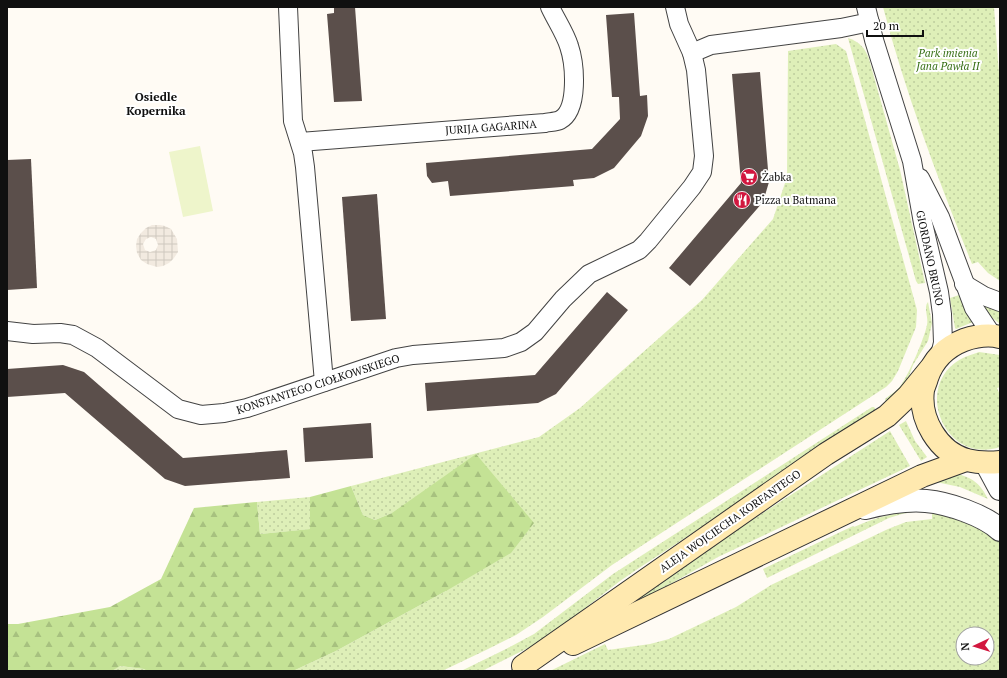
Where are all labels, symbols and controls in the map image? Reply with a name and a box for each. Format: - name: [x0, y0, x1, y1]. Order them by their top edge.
- scale bar: [867, 12, 923, 38]
- text: 20 m: [873, 18, 900, 33]
- park label: Park imienia Jana Pawła II: [915, 46, 981, 73]
- district label: Osiedle Kopernika: [126, 89, 186, 118]
- street label: JURIJA GAGARINA: [445, 117, 538, 137]
- supermarket icon: Żabka: [739, 167, 759, 187]
- place label: Żabka: [762, 170, 792, 184]
- restaurant icon: Pizza u Batmana: [732, 190, 752, 210]
- place label: Pizza u Batmana: [755, 193, 837, 207]
- street label: GIORDANO BRUNO: [913, 209, 947, 307]
- street label: KONSTANTEGO CIOŁKOWSKIEGO: [235, 351, 401, 417]
- street label: ALEJA WOJCIECHA KORFANTEGO: [657, 467, 803, 575]
- north arrow: [955, 626, 995, 666]
- text: N: [958, 641, 972, 651]

